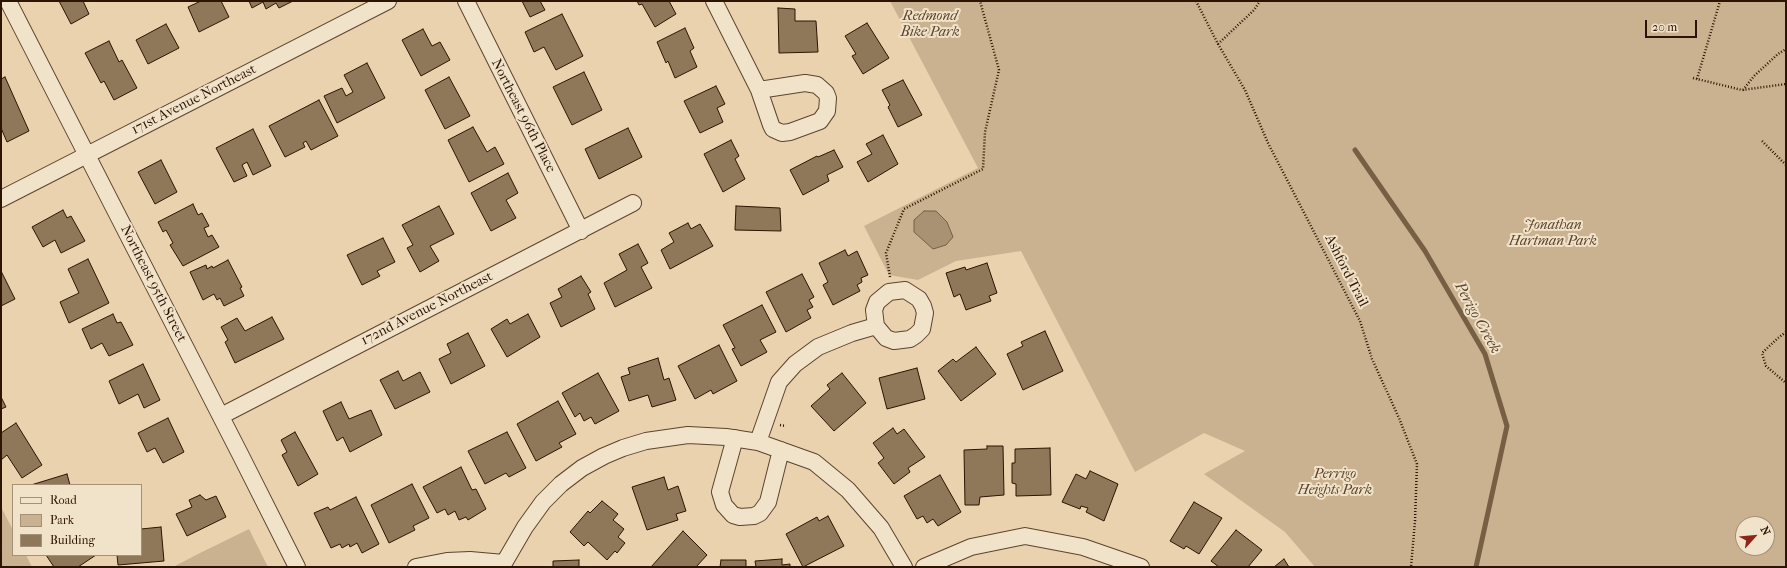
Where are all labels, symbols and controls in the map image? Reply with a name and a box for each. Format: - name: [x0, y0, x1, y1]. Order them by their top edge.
- park label: Redmond Bike Park: [900, 9, 960, 42]
- scale bar: [1647, 12, 1699, 38]
- text: 20 m: [1652, 20, 1677, 34]
- street label: Northeast 96th Place: [487, 56, 559, 176]
- street label: 171st Avenue Northeast: [129, 61, 259, 139]
- park label: Jonathan Hartman Park: [1509, 218, 1597, 250]
- street label: Northeast 95th Street: [116, 223, 190, 345]
- street label: Ashford Trail: [1321, 232, 1371, 310]
- street label: 172nd Avenue Northeast: [358, 268, 496, 350]
- water label: Perigo Creek: [1450, 279, 1504, 357]
- park label: Perrigo Heights Park: [1298, 467, 1372, 500]
- legend: [12, 484, 142, 556]
- text: Road: [50, 493, 77, 507]
- text: Park: [50, 513, 74, 527]
- north arrow: [1735, 516, 1775, 556]
- text: N: [1758, 524, 1773, 537]
- text: Building: [50, 533, 95, 547]

